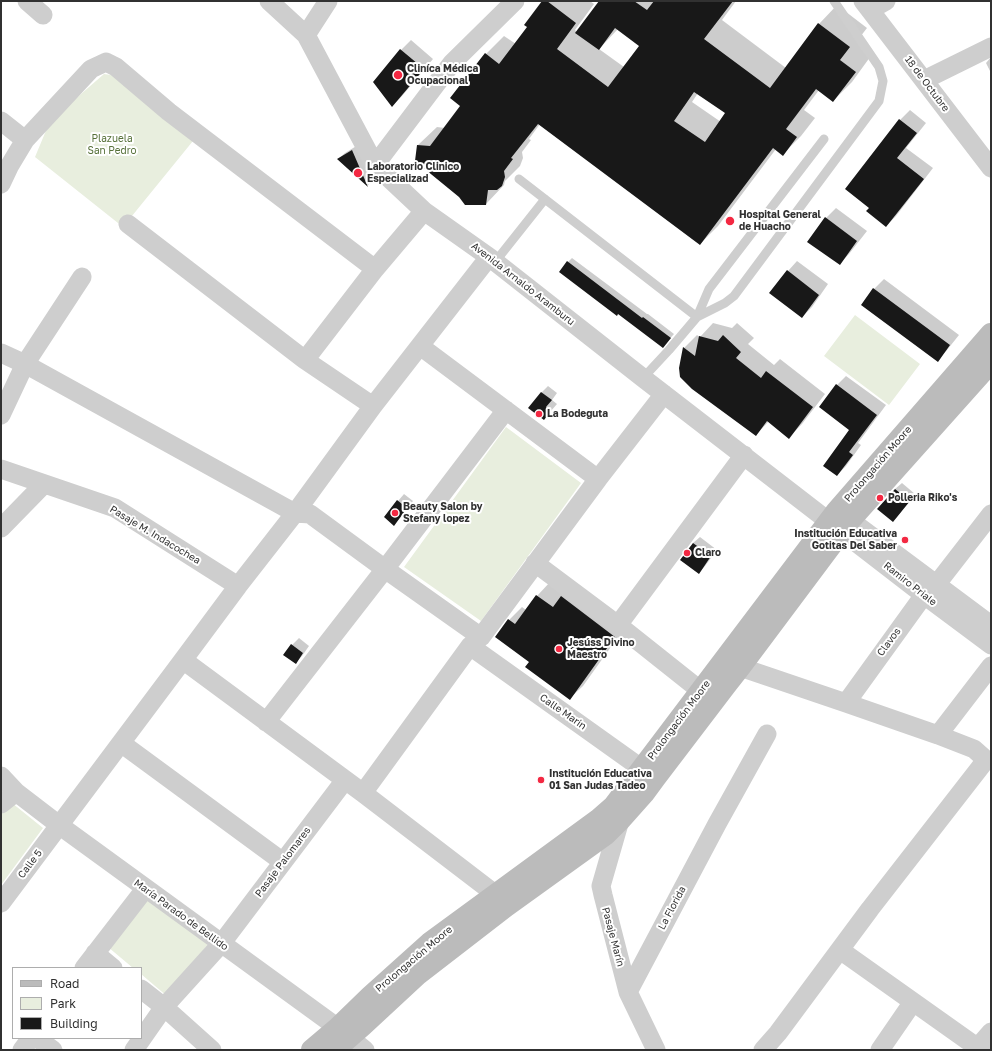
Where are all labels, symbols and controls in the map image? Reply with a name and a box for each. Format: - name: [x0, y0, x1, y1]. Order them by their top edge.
- street label: 18 de Octubre: [902, 54, 952, 114]
- place label: Cliníca Médica Ocupacional: [407, 63, 478, 86]
- marker: Cliníca Médica Ocupacional: [392, 69, 404, 81]
- park label: Plazuela San Pedro: [88, 133, 136, 156]
- place label: Laboratorio Clinico Especializad: [367, 161, 459, 184]
- marker: Laboratorio Clinico Especializad: [352, 167, 364, 179]
- place label: Hospital General de Huacho: [739, 209, 821, 232]
- marker: Hospital General de Huacho: [724, 215, 736, 227]
- street label: Avenida Arnaldo Aramburu: [469, 240, 577, 328]
- place label: La Bodeguta: [547, 408, 608, 420]
- marker: La Bodeguta: [534, 409, 544, 419]
- street label: Prolongación Moore: [842, 424, 914, 504]
- place label: Polleria Riko's: [888, 492, 957, 504]
- marker: Polleria Riko's: [875, 493, 885, 503]
- place label: Beauty Salon by Stefany lopez: [403, 501, 483, 524]
- street label: Pasaje M. Indacochea: [107, 503, 203, 567]
- marker: Beauty Salon by Stefany lopez: [390, 508, 400, 518]
- place label: Institución Educativa Gotitas Del Saber: [794, 528, 897, 552]
- marker: Institución Educativa Gotitas Del Saber: [900, 535, 910, 545]
- place label: Claro: [695, 547, 721, 559]
- marker: Claro: [682, 548, 692, 558]
- street label: Ramiro Priale: [881, 560, 939, 608]
- street label: Clavos: [875, 625, 903, 659]
- place label: Jesúss Divino Maestro: [567, 637, 635, 660]
- marker: Jesúss Divino Maestro: [554, 644, 564, 654]
- street label: Prolongación Moore: [645, 678, 713, 762]
- street label: Calle Marin: [537, 692, 589, 732]
- place label: Institución Educativa 01 San Judas Tadeo: [549, 768, 652, 792]
- marker: Institución Educativa 01 San Judas Tadeo: [536, 775, 546, 785]
- street label: Pasaje Palomares: [253, 825, 313, 899]
- street label: Calle 5: [15, 847, 45, 881]
- street label: María Parado de Bellido: [132, 877, 230, 953]
- street label: La Florida: [656, 884, 688, 932]
- street label: Pasaje Marín: [599, 906, 627, 968]
- street label: Prolongación Moore: [373, 923, 455, 995]
- legend: [12, 967, 142, 1039]
- text: Road: [50, 976, 79, 991]
- text: Park: [50, 996, 76, 1011]
- text: Building: [50, 1016, 98, 1031]

